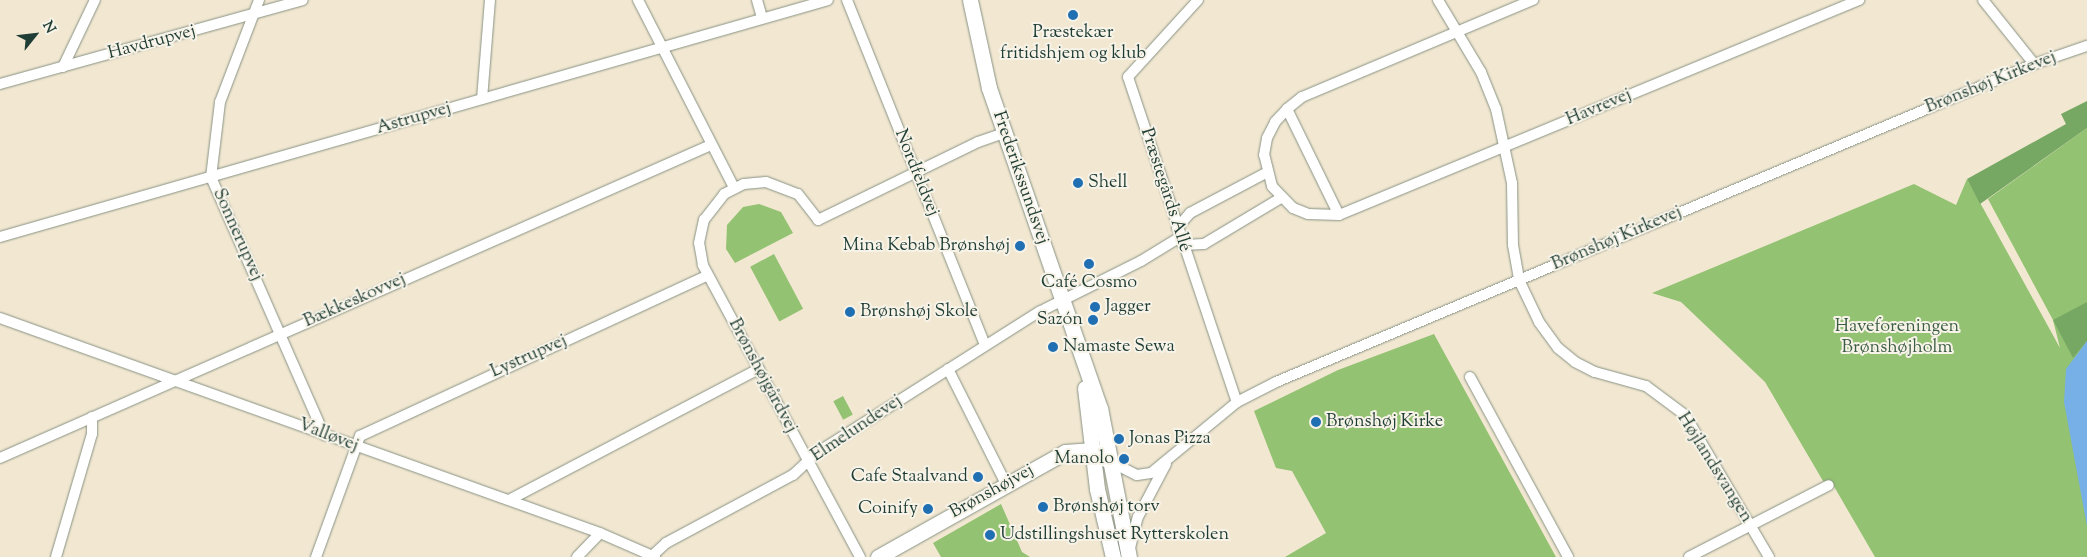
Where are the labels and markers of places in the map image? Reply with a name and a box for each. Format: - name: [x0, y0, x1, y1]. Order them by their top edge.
- marker: Præstekær fritidshjem og klub: [1067, 9, 1079, 21]
- place label: Præstekær fritidshjem og klub: [1000, 23, 1146, 66]
- place label: Shell: [1088, 172, 1127, 194]
- marker: Shell: [1072, 177, 1084, 189]
- place label: Mina Kebab Brønshøj: [843, 235, 1010, 257]
- marker: Mina Kebab Brønshøj: [1014, 240, 1026, 252]
- marker: Café Cosmo: [1083, 258, 1095, 270]
- place label: Café Cosmo: [1041, 272, 1137, 294]
- place label: Jagger: [1105, 296, 1151, 318]
- place label: Brønshøj Skole: [860, 301, 978, 323]
- marker: Jagger: [1089, 301, 1101, 313]
- marker: Brønshøj Skole: [844, 306, 856, 318]
- place label: Sazón: [1037, 309, 1083, 331]
- marker: Sazón: [1087, 314, 1099, 326]
- place label: Namaste Sewa: [1063, 336, 1175, 358]
- marker: Namaste Sewa: [1047, 341, 1059, 353]
- place label: Brønshøj Kirke: [1326, 411, 1443, 433]
- marker: Brønshøj Kirke: [1310, 416, 1322, 428]
- place label: Jonas Pizza: [1129, 428, 1211, 450]
- marker: Jonas Pizza: [1113, 433, 1125, 445]
- place label: Manolo: [1054, 448, 1114, 470]
- marker: Manolo: [1118, 453, 1130, 465]
- place label: Cafe Staalvand: [851, 466, 968, 488]
- marker: Cafe Staalvand: [972, 471, 984, 483]
- place label: Brønshøj torv: [1053, 496, 1160, 518]
- place label: Coinify: [858, 498, 918, 520]
- marker: Brønshøj torv: [1037, 501, 1049, 513]
- marker: Coinify: [922, 503, 934, 515]
- place label: Udstillingshuset Rytterskolen: [1000, 524, 1229, 546]
- marker: Udstillingshuset Rytterskolen: [984, 529, 996, 541]

